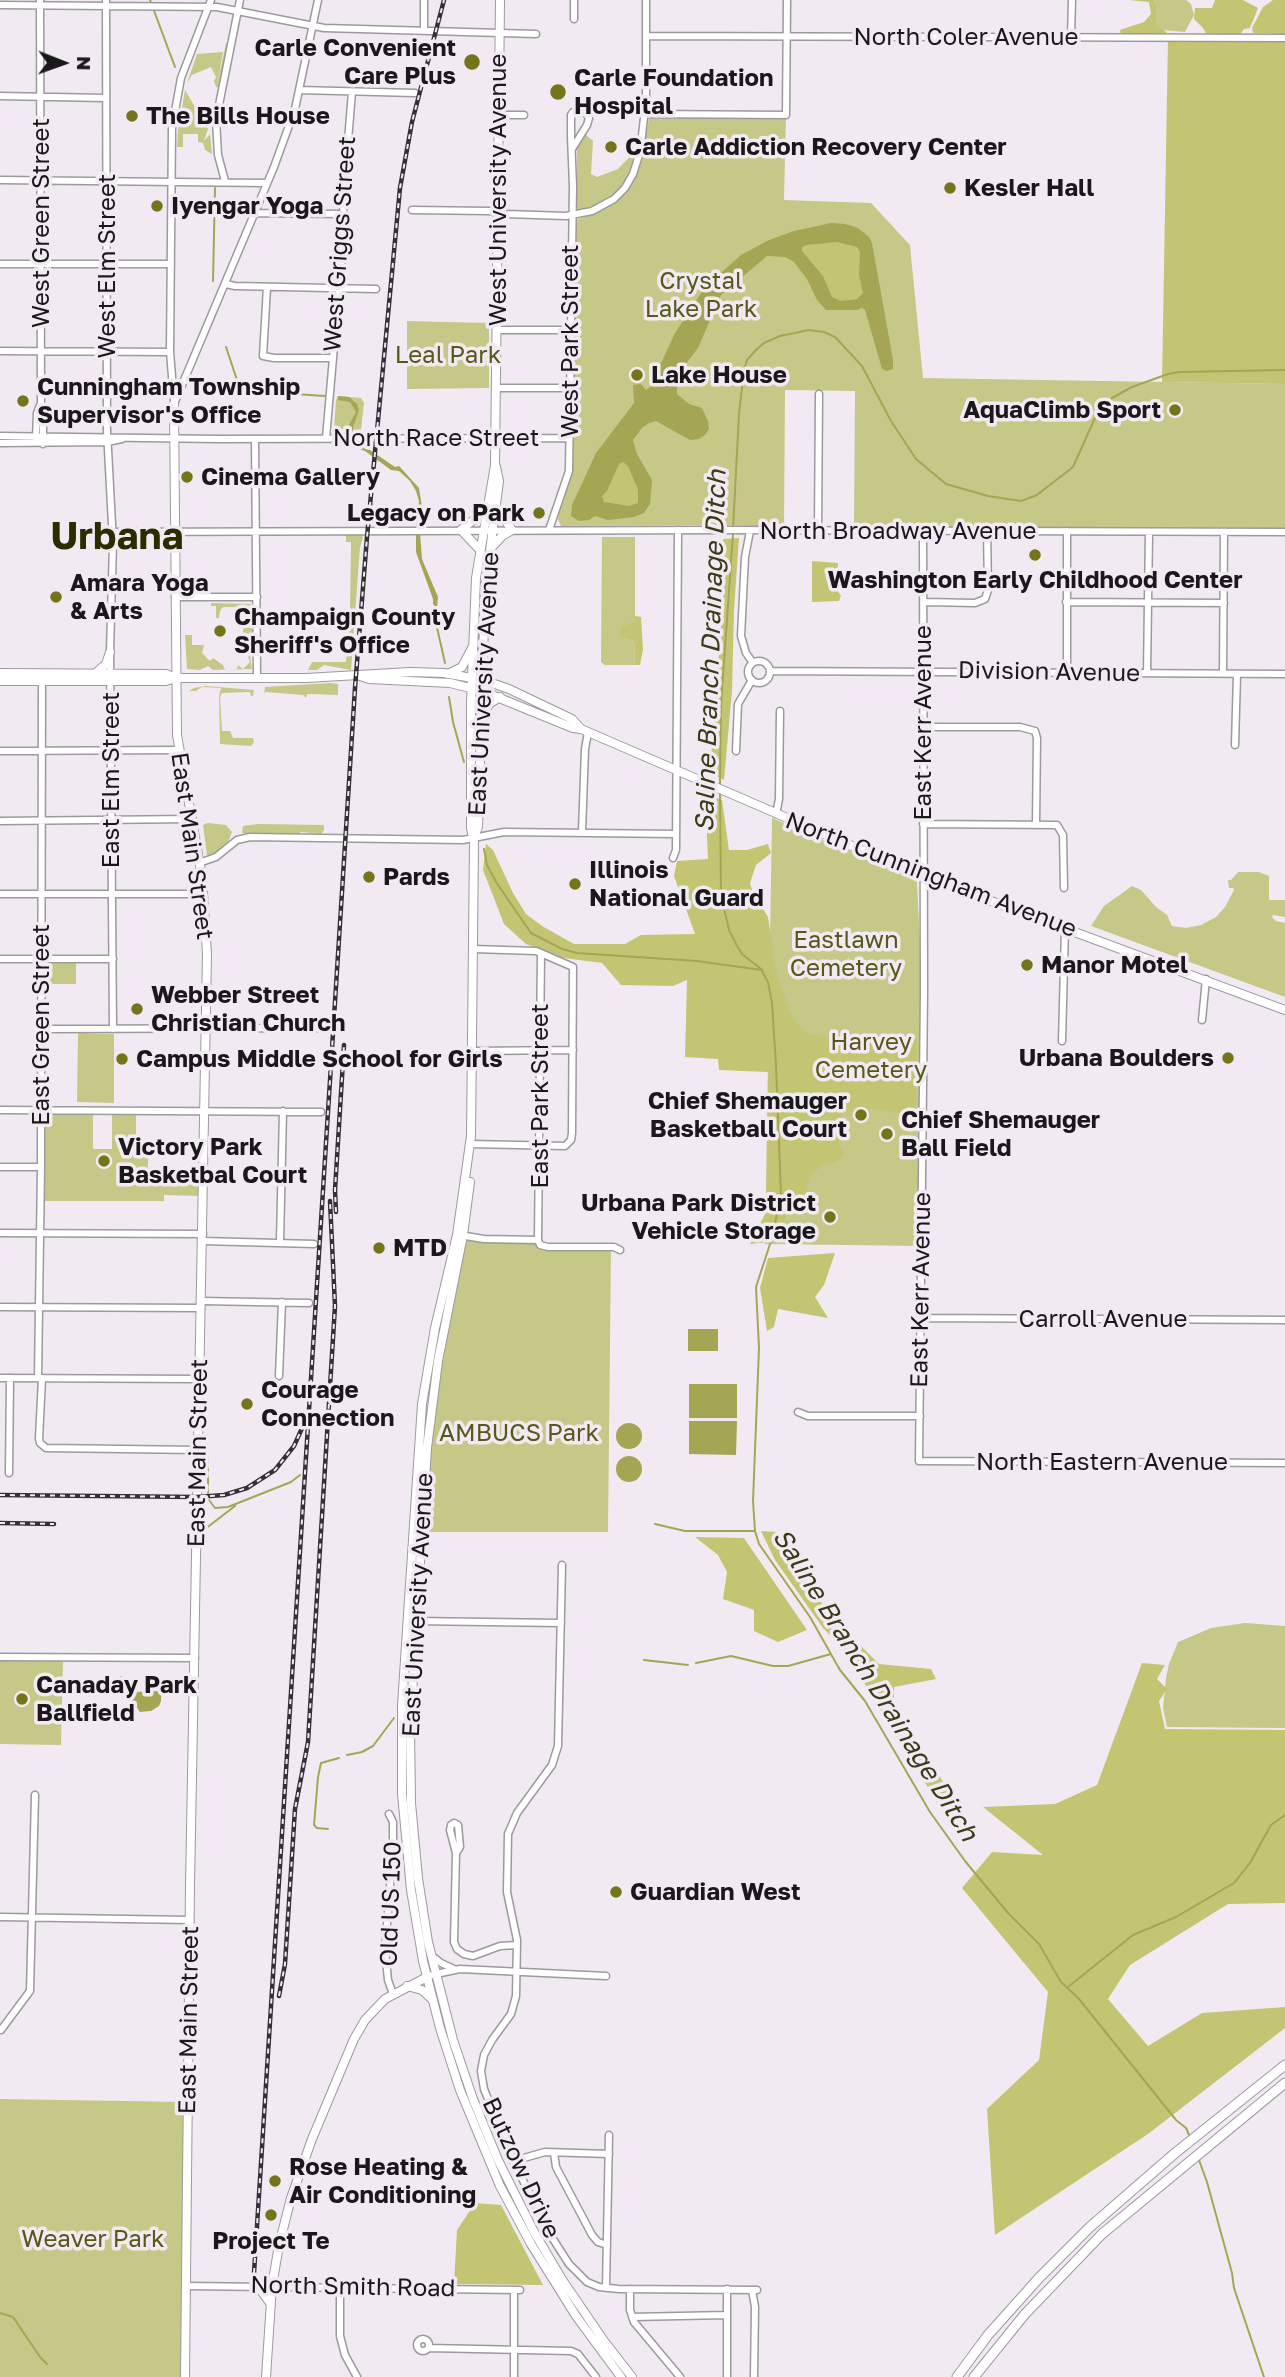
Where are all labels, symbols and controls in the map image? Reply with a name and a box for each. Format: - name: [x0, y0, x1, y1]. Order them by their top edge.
- street label: North Coler Avenue: [854, 23, 1078, 51]
- north arrow: [28, 28, 98, 98]
- place label: Carle Convenient Care Plus: [255, 34, 456, 90]
- marker: Carle Convenient Care Plus: [462, 52, 482, 72]
- street label: West University Avenue: [484, 54, 512, 326]
- text: N: [73, 56, 96, 71]
- place label: Carle Foundation Hospital: [574, 64, 773, 120]
- marker: Carle Foundation Hospital: [548, 82, 568, 102]
- place label: The Bills House: [146, 102, 330, 130]
- marker: The Bills House: [124, 108, 140, 124]
- street label: West Green Street: [27, 118, 55, 328]
- place label: Carle Addiction Recovery Center: [625, 133, 1007, 161]
- street label: West Griggs Street: [318, 135, 362, 353]
- marker: Carle Addiction Recovery Center: [603, 139, 619, 155]
- street label: West Elm Street: [93, 174, 121, 358]
- place label: Kesler Hall: [964, 174, 1094, 202]
- marker: Kesler Hall: [942, 180, 958, 196]
- place label: Iyengar Yoga: [171, 192, 324, 220]
- marker: Iyengar Yoga: [149, 198, 165, 214]
- street label: West Park Street: [556, 244, 584, 438]
- park label: Crystal Lake Park: [645, 267, 757, 323]
- park label: Leal Park: [395, 341, 501, 369]
- place label: Lake House: [651, 361, 787, 389]
- marker: Lake House: [629, 367, 645, 383]
- place label: Cunningham Township Supervisor's Office: [37, 373, 300, 429]
- marker: Cunningham Township Supervisor's Office: [15, 393, 31, 409]
- place label: AquaClimb Sport: [963, 396, 1161, 424]
- marker: AquaClimb Sport: [1167, 402, 1183, 418]
- street label: North Race Street: [333, 424, 539, 452]
- place label: Cinema Gallery: [201, 463, 380, 491]
- marker: Cinema Gallery: [179, 469, 195, 485]
- water label: Saline Branch Drainage Ditch: [689, 469, 733, 833]
- place label: Legacy on Park: [347, 499, 525, 527]
- marker: Legacy on Park: [531, 505, 547, 521]
- district label: Urbana: [51, 514, 183, 560]
- street label: North Broadway Avenue: [760, 517, 1036, 545]
- marker: Washington Early Childhood Center: [1027, 547, 1043, 563]
- street label: East University Avenue: [463, 551, 505, 817]
- place label: Washington Early Childhood Center: [827, 566, 1243, 594]
- place label: Amara Yoga & Arts: [70, 569, 209, 625]
- marker: Amara Yoga & Arts: [48, 589, 64, 605]
- place label: Champaign County Sheriff's Office: [234, 603, 455, 659]
- marker: Champaign County Sheriff's Office: [212, 623, 228, 639]
- street label: East Kerr Avenue: [909, 625, 937, 821]
- street label: Division Avenue: [958, 656, 1140, 688]
- street label: East Elm Street: [97, 692, 125, 868]
- street label: East Main Street: [165, 751, 219, 941]
- street label: North Cunningham Avenue: [781, 806, 1081, 944]
- place label: Illinois National Guard: [589, 856, 764, 912]
- place label: Pards: [383, 863, 450, 891]
- marker: Pards: [361, 869, 377, 885]
- marker: Illinois National Guard: [567, 876, 583, 892]
- street label: East Green Street: [27, 924, 55, 1126]
- park label: Eastlawn Cemetery: [790, 926, 902, 982]
- place label: Manor Motel: [1041, 951, 1188, 979]
- marker: Manor Motel: [1019, 957, 1035, 973]
- place label: Webber Street Christian Church: [151, 981, 346, 1037]
- marker: Webber Street Christian Church: [129, 1001, 145, 1017]
- street label: East Park Street: [526, 1003, 554, 1189]
- park label: Harvey Cemetery: [815, 1028, 927, 1084]
- place label: Urbana Boulders: [1019, 1044, 1214, 1072]
- place label: Campus Middle School for Girls: [136, 1045, 503, 1073]
- marker: Urbana Boulders: [1220, 1050, 1236, 1066]
- marker: Campus Middle School for Girls: [114, 1051, 130, 1067]
- place label: Chief Shemauger Basketball Court: [648, 1087, 847, 1143]
- place label: Chief Shemauger Ball Field: [901, 1106, 1100, 1162]
- marker: Chief Shemauger Basketball Court: [853, 1107, 869, 1123]
- marker: Chief Shemauger Ball Field: [879, 1126, 895, 1142]
- place label: Victory Park Basketbal Court: [118, 1133, 307, 1189]
- marker: Victory Park Basketbal Court: [96, 1153, 112, 1169]
- place label: Urbana Park District Vehicle Storage: [581, 1189, 816, 1245]
- street label: East Kerr Avenue: [905, 1192, 937, 1388]
- marker: Urbana Park District Vehicle Storage: [822, 1209, 838, 1225]
- place label: MTD: [393, 1234, 447, 1262]
- marker: MTD: [371, 1240, 387, 1256]
- street label: Carroll Avenue: [1019, 1305, 1187, 1333]
- street label: East Main Street: [182, 1358, 214, 1548]
- place label: Courage Connection: [261, 1376, 395, 1432]
- marker: Courage Connection: [239, 1396, 255, 1412]
- park label: AMBUCS Park: [439, 1419, 599, 1447]
- street label: North Eastern Avenue: [976, 1448, 1228, 1476]
- street label: East University Avenue: [397, 1472, 439, 1738]
- water label: Saline Branch Drainage Ditch: [766, 1523, 984, 1847]
- place label: Canaday Park Ballfield: [36, 1671, 197, 1727]
- marker: Canaday Park Ballfield: [14, 1691, 30, 1707]
- street label: Old US 150: [374, 1841, 408, 1967]
- place label: Guardian West: [630, 1878, 800, 1906]
- marker: Guardian West: [608, 1884, 624, 1900]
- street label: East Main Street: [173, 1925, 205, 2115]
- street label: Butzow Drive: [476, 2093, 566, 2243]
- place label: Rose Heating & Air Conditioning: [289, 2153, 476, 2209]
- marker: Rose Heating & Air Conditioning: [267, 2173, 283, 2189]
- marker: Project Te: [263, 2207, 279, 2223]
- park label: Weaver Park: [21, 2225, 165, 2253]
- place label: Project Te: [212, 2227, 330, 2255]
- street label: North Smith Road: [250, 2271, 456, 2303]

